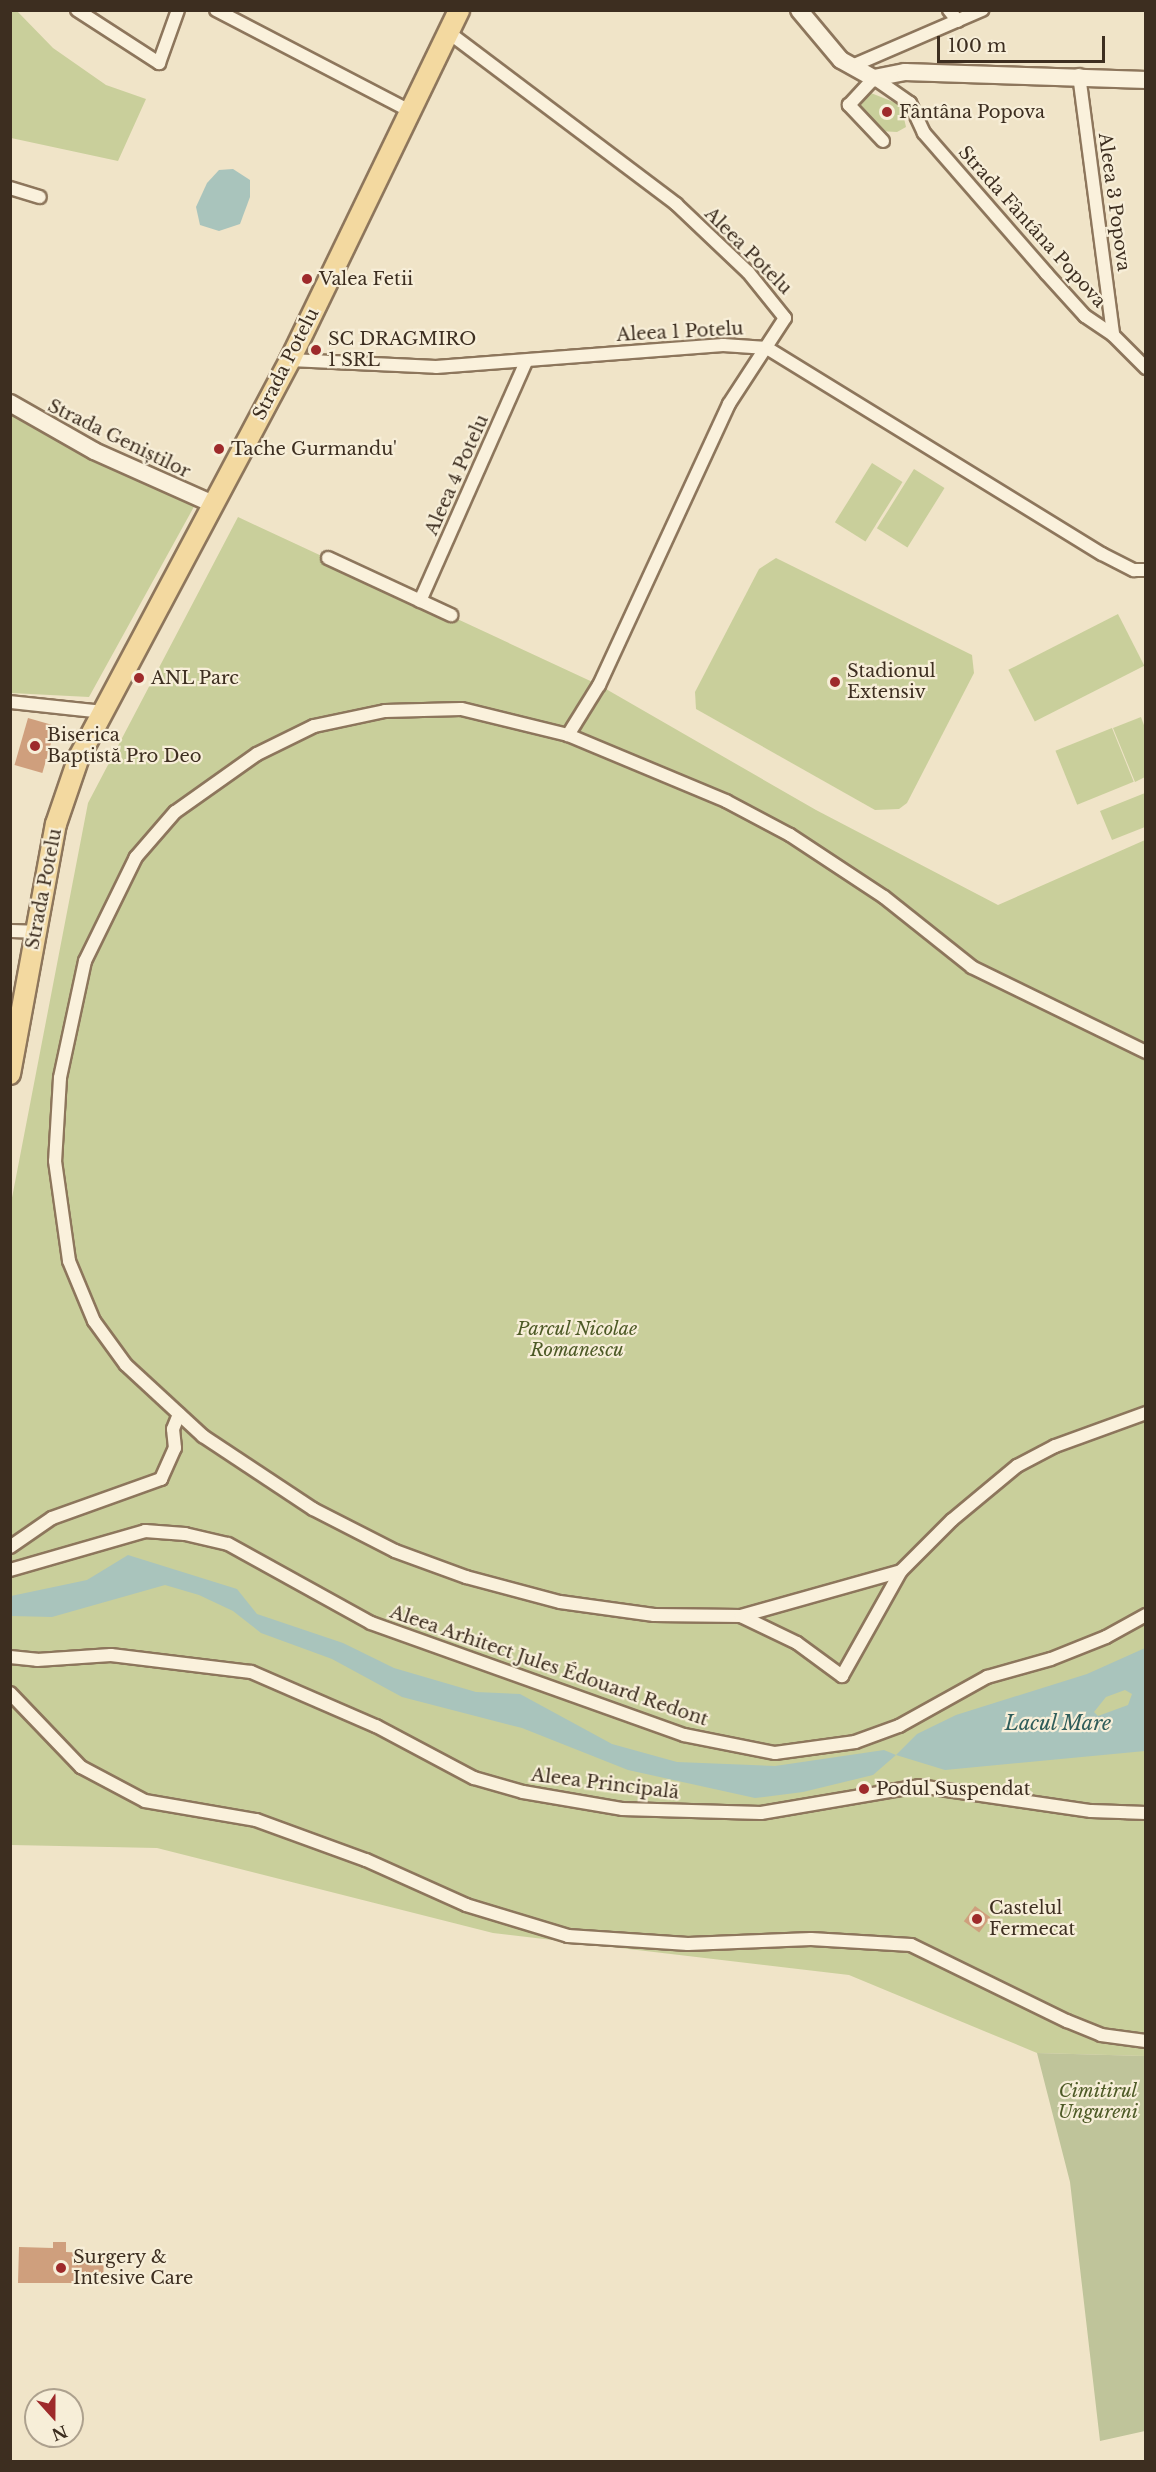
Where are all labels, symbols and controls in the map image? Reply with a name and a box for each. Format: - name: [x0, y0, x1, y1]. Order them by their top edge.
- scale bar: [940, 24, 1108, 62]
- text: 100 m: [948, 35, 1006, 57]
- place label: Fântâna Popova: [899, 101, 1045, 123]
- marker: Fântâna Popova: [880, 105, 894, 119]
- street label: Aleea 3 Popova: [1094, 131, 1134, 273]
- street label: Strada Fântâna Popova: [954, 142, 1110, 312]
- street label: Aleea Potelu: [700, 203, 796, 299]
- place label: Valea Fetii: [319, 268, 413, 290]
- marker: Valea Fetii: [300, 272, 314, 286]
- street label: Strada Potelu: [249, 304, 323, 424]
- street label: Aleea 1 Potelu: [616, 318, 744, 346]
- place label: SC DRAGMIRO 1 SRL: [328, 329, 476, 372]
- marker: SC DRAGMIRO 1 SRL: [309, 343, 323, 357]
- street label: Strada Geniștilor: [44, 395, 194, 483]
- street label: Aleea 4 Potelu: [421, 411, 493, 539]
- place label: Tache Gurmandu': [231, 438, 397, 460]
- marker: Tache Gurmandu': [212, 442, 226, 456]
- place label: Stadionul Extensiv: [847, 661, 936, 704]
- place label: ANL Parc: [151, 667, 240, 689]
- marker: ANL Parc: [132, 671, 146, 685]
- marker: Stadionul Extensiv: [828, 675, 842, 689]
- place label: Biserica Baptistă Pro Deo: [47, 725, 202, 768]
- marker: Biserica Baptistă Pro Deo: [28, 739, 42, 753]
- street label: Strada Potelu: [22, 827, 66, 951]
- park label: Parcul Nicolae Romanescu: [516, 1319, 638, 1362]
- street label: Aleea Arhitect Jules Édouard Redont: [387, 1601, 711, 1731]
- water label: Lacul Mare: [1004, 1711, 1112, 1735]
- street label: Aleea Principală: [530, 1764, 680, 1804]
- place label: Podul Suspendat: [876, 1778, 1031, 1800]
- marker: Podul Suspendat: [857, 1782, 871, 1796]
- place label: Castelul Fermecat: [989, 1898, 1075, 1940]
- marker: Castelul Fermecat: [970, 1912, 984, 1926]
- park label: Cimitirul Ungureni: [1058, 2081, 1138, 2124]
- place label: Surgery & Intesive Care: [73, 2247, 193, 2290]
- marker: Surgery & Intesive Care: [54, 2261, 68, 2275]
- north arrow: [24, 2388, 84, 2448]
- text: N: [49, 2421, 70, 2445]

